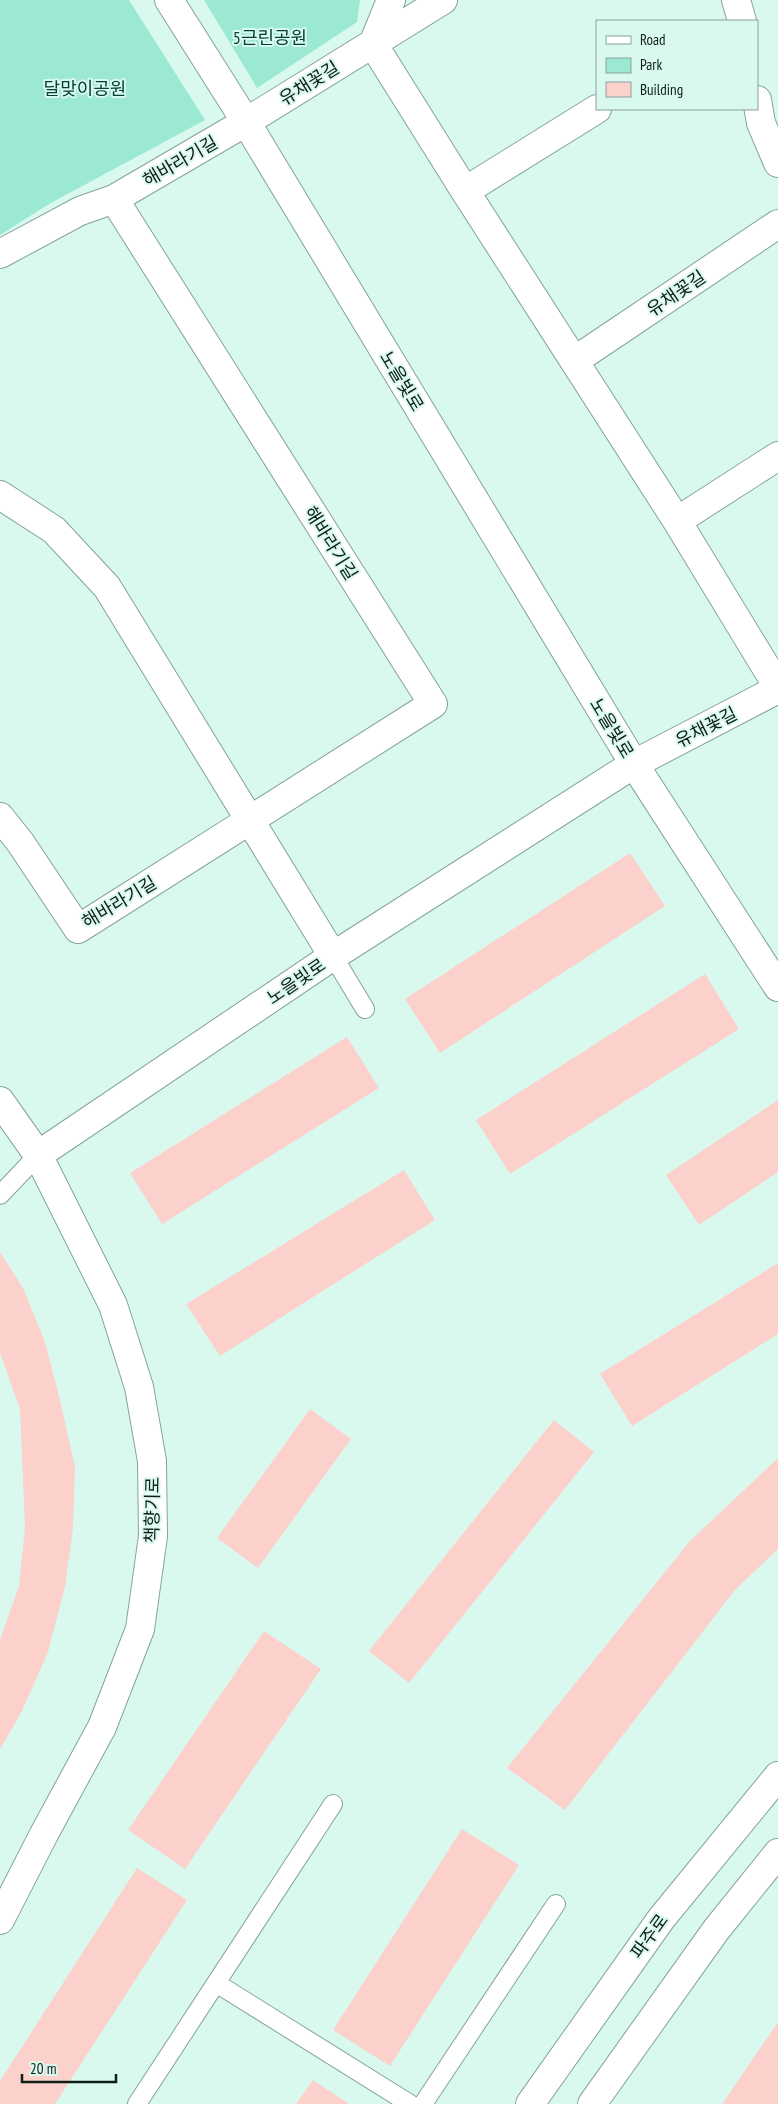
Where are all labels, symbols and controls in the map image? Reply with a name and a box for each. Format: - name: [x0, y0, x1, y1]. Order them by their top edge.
- legend: [596, 20, 758, 110]
- park label: 5근린공원: [233, 26, 307, 49]
- text: Road: [640, 30, 666, 49]
- text: Park: [640, 55, 662, 74]
- street label: 유채꽃길: [275, 56, 343, 110]
- park label: 달맞이공원: [44, 77, 126, 100]
- text: Building: [640, 80, 683, 99]
- street label: 해바라기길: [138, 130, 222, 192]
- street label: 유채꽃길: [642, 265, 710, 321]
- street label: 노을빛로: [375, 347, 429, 415]
- street label: 해바라기길: [299, 502, 363, 584]
- street label: 노을빛로: [585, 694, 639, 762]
- street label: 유채꽃길: [671, 702, 741, 752]
- street label: 해바라기길: [78, 871, 160, 933]
- street label: 노을빛로: [262, 953, 330, 1009]
- street label: 책향기로: [140, 1477, 164, 1543]
- street label: 파주로: [625, 1909, 673, 1963]
- scale bar: [22, 2052, 116, 2084]
- text: 20 m: [30, 2059, 56, 2078]

